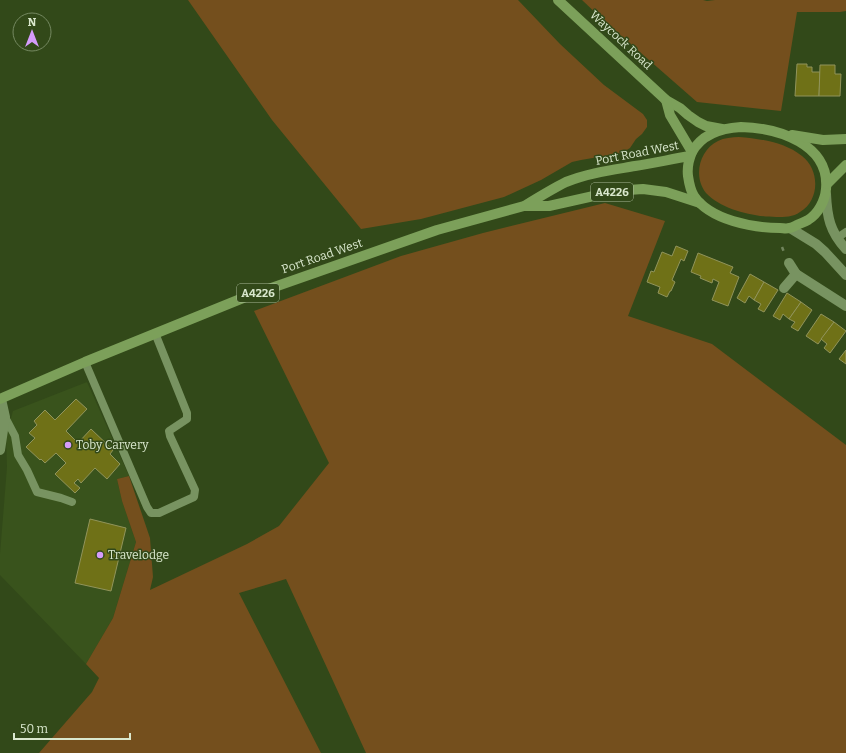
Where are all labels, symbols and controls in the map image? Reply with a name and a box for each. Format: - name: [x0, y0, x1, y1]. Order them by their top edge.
- street label: Waycock Road: [587, 8, 655, 72]
- north arrow: [12, 12, 52, 52]
- text: N: [28, 16, 37, 29]
- street label: Port Road West: [594, 138, 680, 168]
- road number: A4226: [591, 183, 633, 201]
- street label: Port Road West: [280, 235, 365, 276]
- road number: A4226: [237, 284, 279, 302]
- place label: Toby Carvery: [76, 438, 149, 452]
- marker: Toby Carvery: [63, 440, 73, 450]
- place label: Travelodge: [108, 548, 169, 562]
- marker: Travelodge: [95, 550, 105, 560]
- scale bar: [14, 715, 130, 741]
- text: 50 m: [20, 722, 49, 736]

